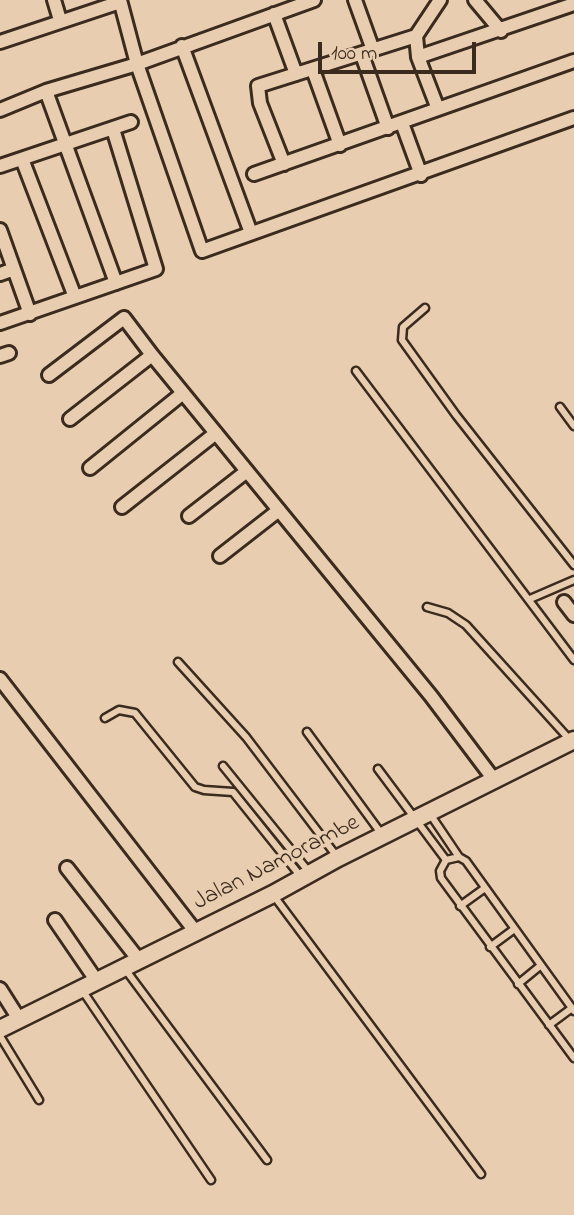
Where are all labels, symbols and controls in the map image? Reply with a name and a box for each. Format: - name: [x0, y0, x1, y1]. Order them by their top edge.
- scale bar: [322, 28, 480, 72]
- text: 100 m: [331, 39, 377, 69]
- street label: Jalan Namorambe: [189, 810, 365, 918]

